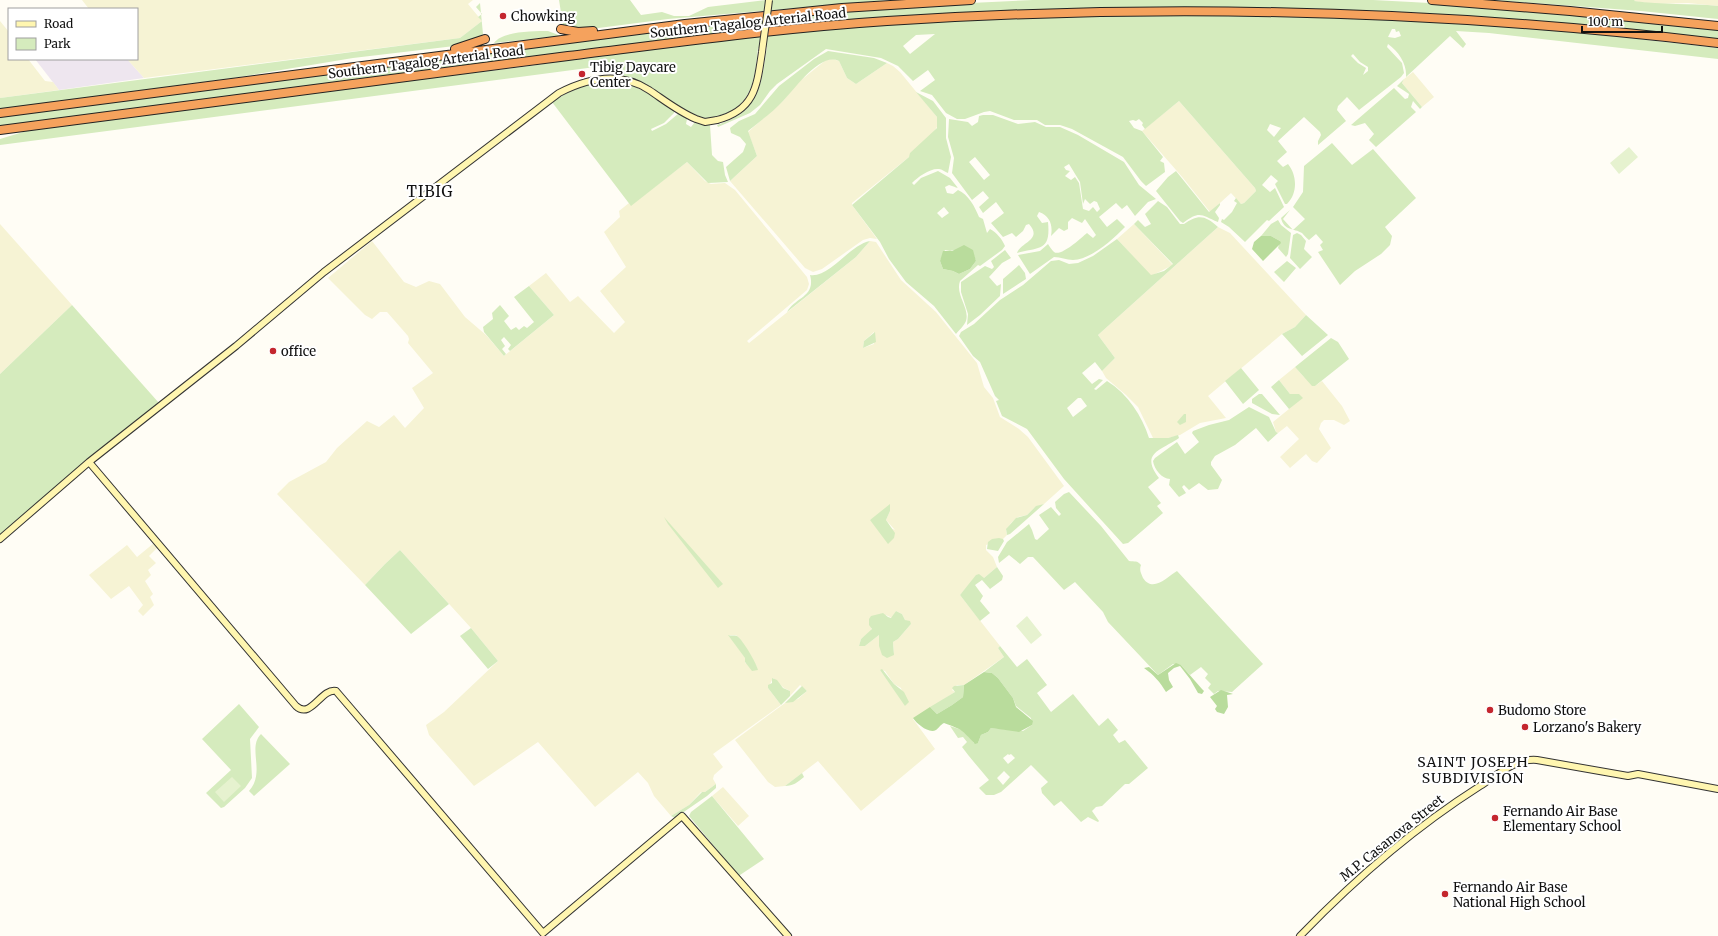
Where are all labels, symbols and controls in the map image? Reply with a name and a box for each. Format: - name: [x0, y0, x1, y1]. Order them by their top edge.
- street label: Southern Tagalog Arterial Road: [649, 4, 847, 42]
- legend: [8, 8, 138, 60]
- place label: Chowking: [511, 8, 575, 25]
- scale bar: [1582, 8, 1662, 34]
- marker: Chowking: [498, 11, 508, 21]
- text: 100 m: [1588, 14, 1623, 29]
- text: Road: [44, 16, 73, 31]
- text: Park: [44, 36, 71, 51]
- street label: Southern Tagalog Arterial Road: [327, 42, 525, 82]
- place label: Tibig Daycare Center: [590, 59, 676, 91]
- marker: Tibig Daycare Center: [577, 69, 587, 79]
- district label: TIBIG: [407, 182, 453, 201]
- place label: office: [281, 343, 316, 360]
- marker: office: [268, 346, 278, 356]
- place label: Budomo Store: [1498, 702, 1586, 719]
- marker: Budomo Store: [1485, 705, 1495, 715]
- place label: Lorzano's Bakery: [1533, 719, 1642, 736]
- marker: Lorzano's Bakery: [1520, 722, 1530, 732]
- district label: SAINT JOSEPH SUBDIVISION: [1417, 753, 1529, 787]
- street label: M.P. Casanova Street: [1337, 791, 1447, 885]
- place label: Fernando Air Base Elementary School: [1503, 803, 1621, 835]
- marker: Fernando Air Base Elementary School: [1490, 813, 1500, 823]
- place label: Fernando Air Base National High School: [1453, 879, 1586, 911]
- marker: Fernando Air Base National High School: [1440, 889, 1450, 899]

